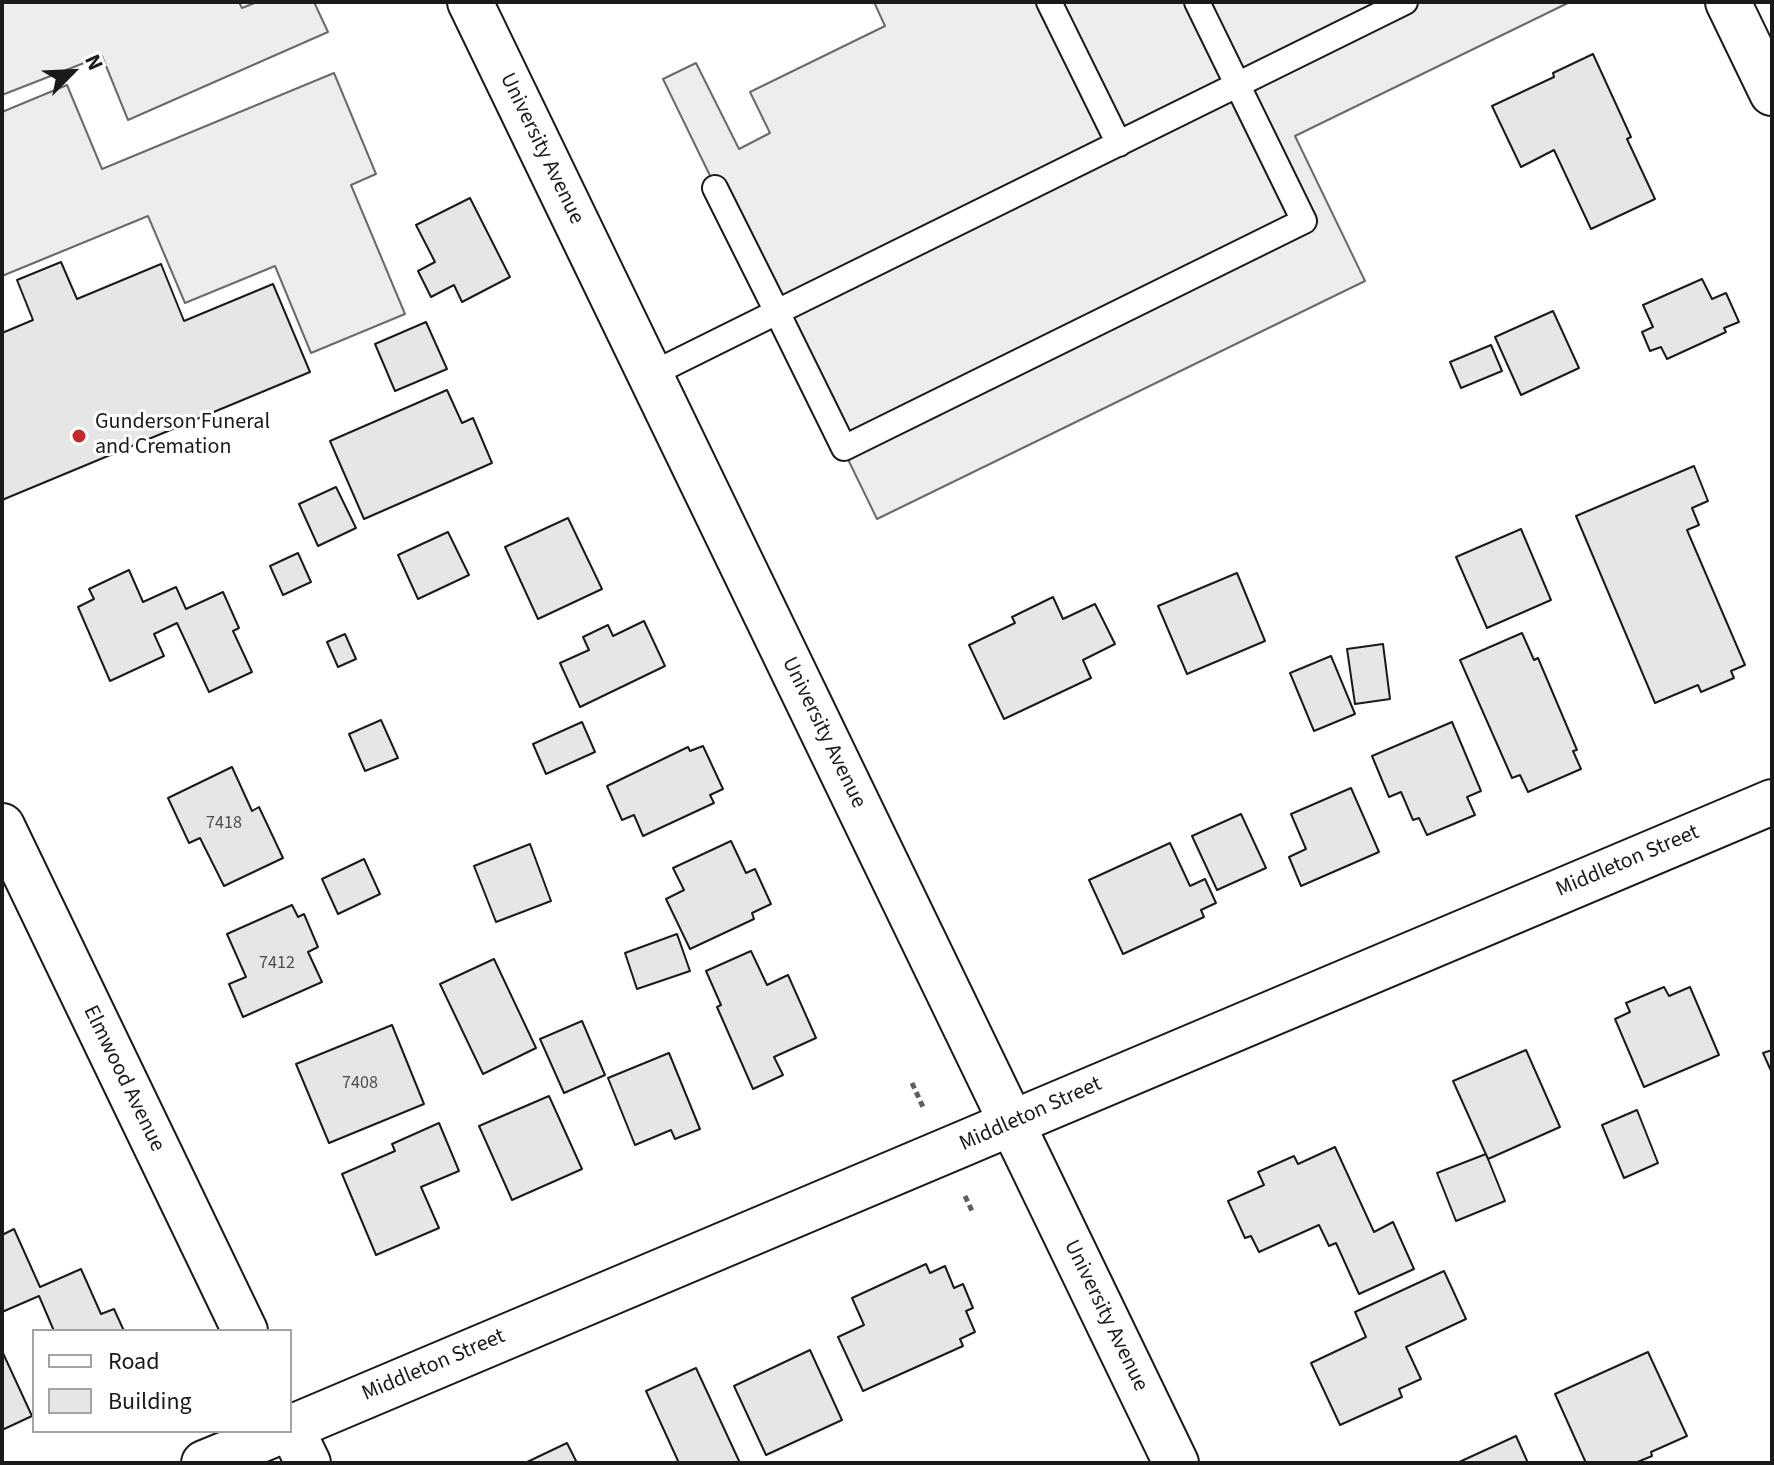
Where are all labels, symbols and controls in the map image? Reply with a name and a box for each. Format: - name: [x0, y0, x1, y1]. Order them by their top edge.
- north arrow: [32, 32, 112, 112]
- text: N: [76, 49, 112, 75]
- street label: University Avenue: [493, 69, 589, 229]
- place label: Gunderson Funeral and Cremation: [95, 410, 270, 462]
- marker: Gunderson Funeral and Cremation: [70, 427, 88, 445]
- street label: University Avenue: [775, 653, 871, 813]
- house number: 7418: [206, 813, 242, 835]
- street label: Middleton Street: [1553, 820, 1703, 904]
- house number: 7412: [259, 953, 295, 975]
- street label: Elmwood Avenue: [76, 1002, 170, 1156]
- street label: Middleton Street: [956, 1072, 1106, 1158]
- house number: 7408: [342, 1073, 378, 1095]
- street label: University Avenue: [1057, 1236, 1153, 1396]
- street label: Middleton Street: [359, 1324, 509, 1408]
- legend: [32, 1329, 292, 1433]
- text: Road: [108, 1344, 160, 1379]
- text: Building: [108, 1384, 192, 1419]

